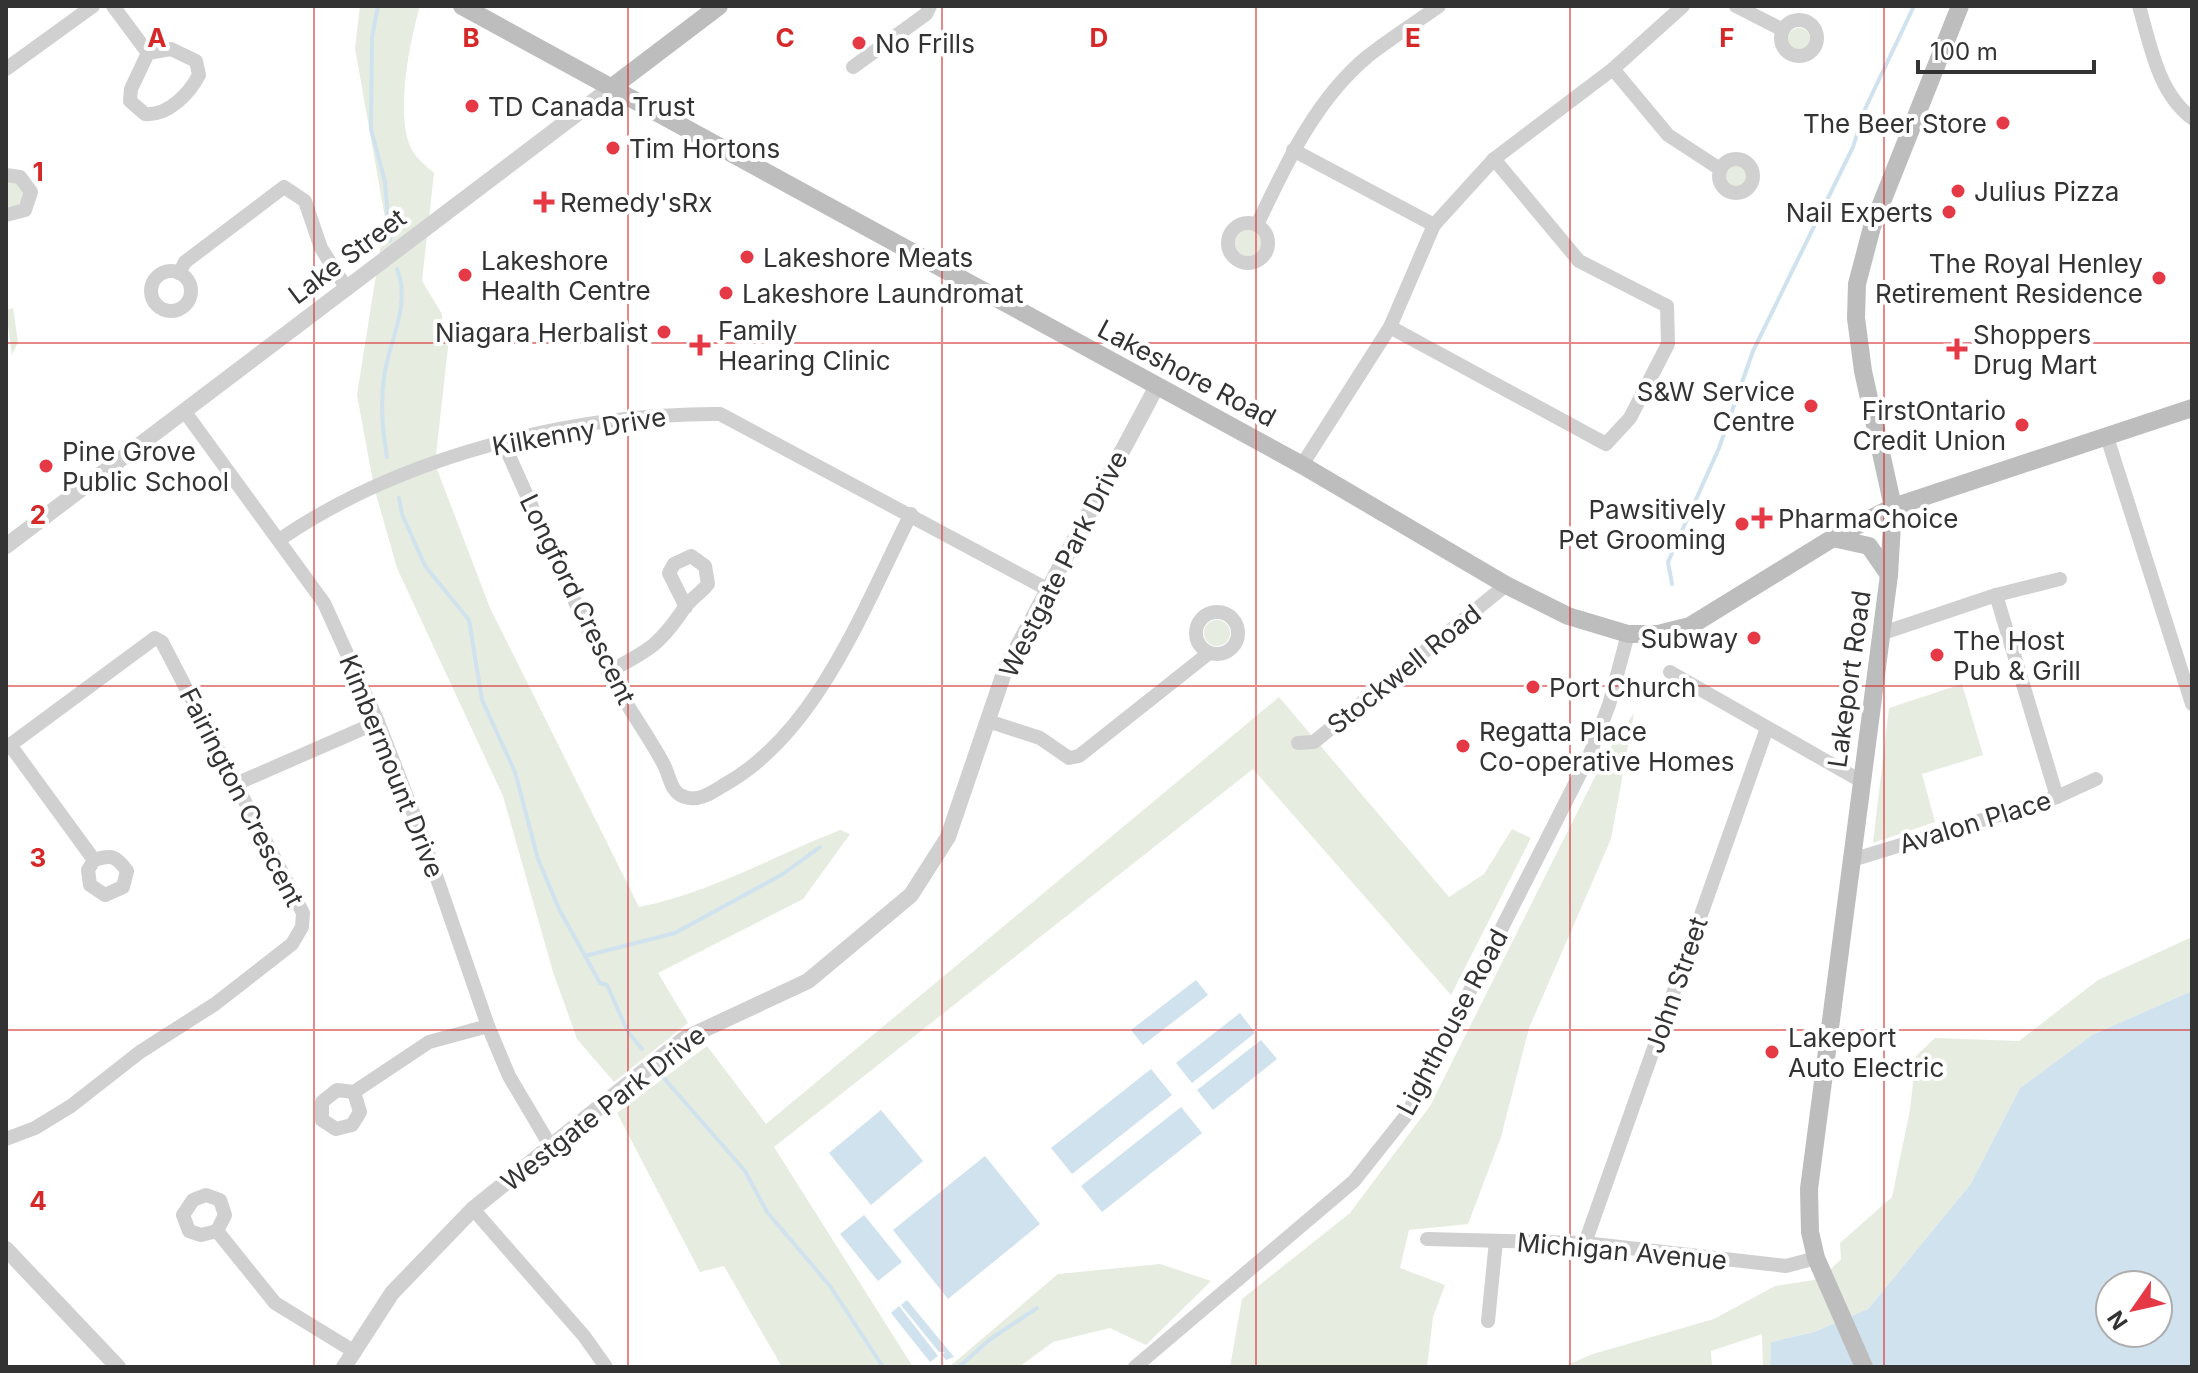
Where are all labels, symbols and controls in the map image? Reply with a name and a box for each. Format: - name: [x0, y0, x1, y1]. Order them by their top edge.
- text: A: [147, 22, 167, 53]
- text: B: [462, 22, 480, 53]
- text: C: [775, 22, 795, 53]
- text: D: [1090, 22, 1108, 53]
- text: E: [1405, 22, 1421, 53]
- text: F: [1719, 22, 1735, 53]
- scale bar: [1918, 24, 2094, 74]
- place label: No Frills: [875, 28, 975, 59]
- marker: No Frills: [850, 34, 868, 52]
- text: 100 m: [1930, 37, 1998, 66]
- place label: TD Canada Trust: [488, 91, 695, 122]
- marker: TD Canada Trust: [463, 97, 481, 115]
- place label: The Beer Store: [1803, 108, 1987, 139]
- marker: The Beer Store: [1994, 114, 2012, 132]
- place label: Tim Hortons: [629, 133, 780, 164]
- marker: Tim Hortons: [604, 139, 622, 157]
- text: 1: [32, 156, 44, 187]
- place label: Julius Pizza: [1974, 176, 2119, 207]
- marker: Julius Pizza: [1949, 182, 1967, 200]
- place label: Remedy'sRx: [560, 187, 713, 218]
- marker: Remedy'sRx: [535, 193, 553, 211]
- place label: Nail Experts: [1786, 197, 1933, 228]
- street label: Lake Street: [282, 202, 412, 310]
- marker: Nail Experts: [1940, 203, 1958, 221]
- place label: Lakeshore Meats: [763, 242, 973, 273]
- place label: Lakeshore Health Centre: [481, 245, 651, 306]
- marker: Lakeshore Meats: [738, 248, 756, 266]
- place label: The Royal Henley Retirement Residence: [1875, 248, 2143, 309]
- marker: Lakeshore Health Centre: [456, 266, 474, 284]
- marker: The Royal Henley Retirement Residence: [2150, 269, 2168, 287]
- place label: Lakeshore Laundromat: [742, 278, 1023, 309]
- marker: Lakeshore Laundromat: [717, 284, 735, 302]
- street label: Lakeshore Road: [1093, 313, 1281, 433]
- place label: Family Hearing Clinic: [718, 315, 891, 376]
- place label: Niagara Herbalist: [435, 317, 648, 348]
- place label: Shoppers Drug Mart: [1973, 319, 2097, 380]
- marker: Niagara Herbalist: [655, 323, 673, 341]
- marker: Family Hearing Clinic: [689, 334, 711, 356]
- marker: Shoppers Drug Mart: [1948, 340, 1966, 358]
- place label: S&W Service Centre: [1637, 376, 1795, 437]
- place label: FirstOntario Credit Union: [1853, 395, 2006, 456]
- marker: S&W Service Centre: [1802, 397, 1820, 415]
- street label: Kilkenny Drive: [490, 400, 668, 462]
- marker: FirstOntario Credit Union: [2013, 416, 2031, 434]
- place label: Pine Grove Public School: [62, 436, 229, 497]
- street label: Westgate Park Drive: [992, 445, 1134, 683]
- marker: Pine Grove Public School: [37, 457, 55, 475]
- street label: Longford Crescent: [514, 489, 642, 709]
- place label: Pawsitively Pet Grooming: [1558, 494, 1726, 555]
- text: 2: [30, 499, 46, 530]
- place label: PharmaChoice: [1778, 503, 1958, 534]
- marker: PharmaChoice: [1753, 509, 1771, 527]
- marker: Pawsitively Pet Grooming: [1733, 515, 1751, 533]
- street label: Lakeport Road: [1821, 589, 1877, 769]
- street label: Stockwell Road: [1321, 598, 1487, 740]
- place label: Subway: [1640, 623, 1738, 654]
- place label: The Host Pub & Grill: [1953, 625, 2081, 686]
- marker: Subway: [1745, 629, 1763, 647]
- marker: The Host Pub & Grill: [1928, 646, 1946, 664]
- street label: Kimbermount Drive: [333, 650, 451, 882]
- place label: Port Church: [1549, 672, 1696, 703]
- marker: Port Church: [1524, 678, 1542, 696]
- street label: Fairington Crescent: [173, 683, 311, 911]
- place label: Regatta Place Co-operative Homes: [1479, 716, 1735, 777]
- marker: Regatta Place Co-operative Homes: [1454, 737, 1472, 755]
- street label: Avalon Place: [1895, 784, 2055, 860]
- text: 3: [30, 842, 46, 873]
- street label: John Street: [1638, 913, 1714, 1057]
- street label: Lighthouse Road: [1390, 924, 1514, 1120]
- street label: Westgate Park Drive: [495, 1019, 711, 1197]
- place label: Lakeport Auto Electric: [1788, 1022, 1944, 1083]
- marker: Lakeport Auto Electric: [1763, 1043, 1781, 1061]
- text: 4: [29, 1185, 47, 1216]
- street label: Michigan Avenue: [1516, 1226, 1728, 1276]
- north arrow: [2094, 1269, 2174, 1349]
- text: N: [2102, 1306, 2133, 1334]

